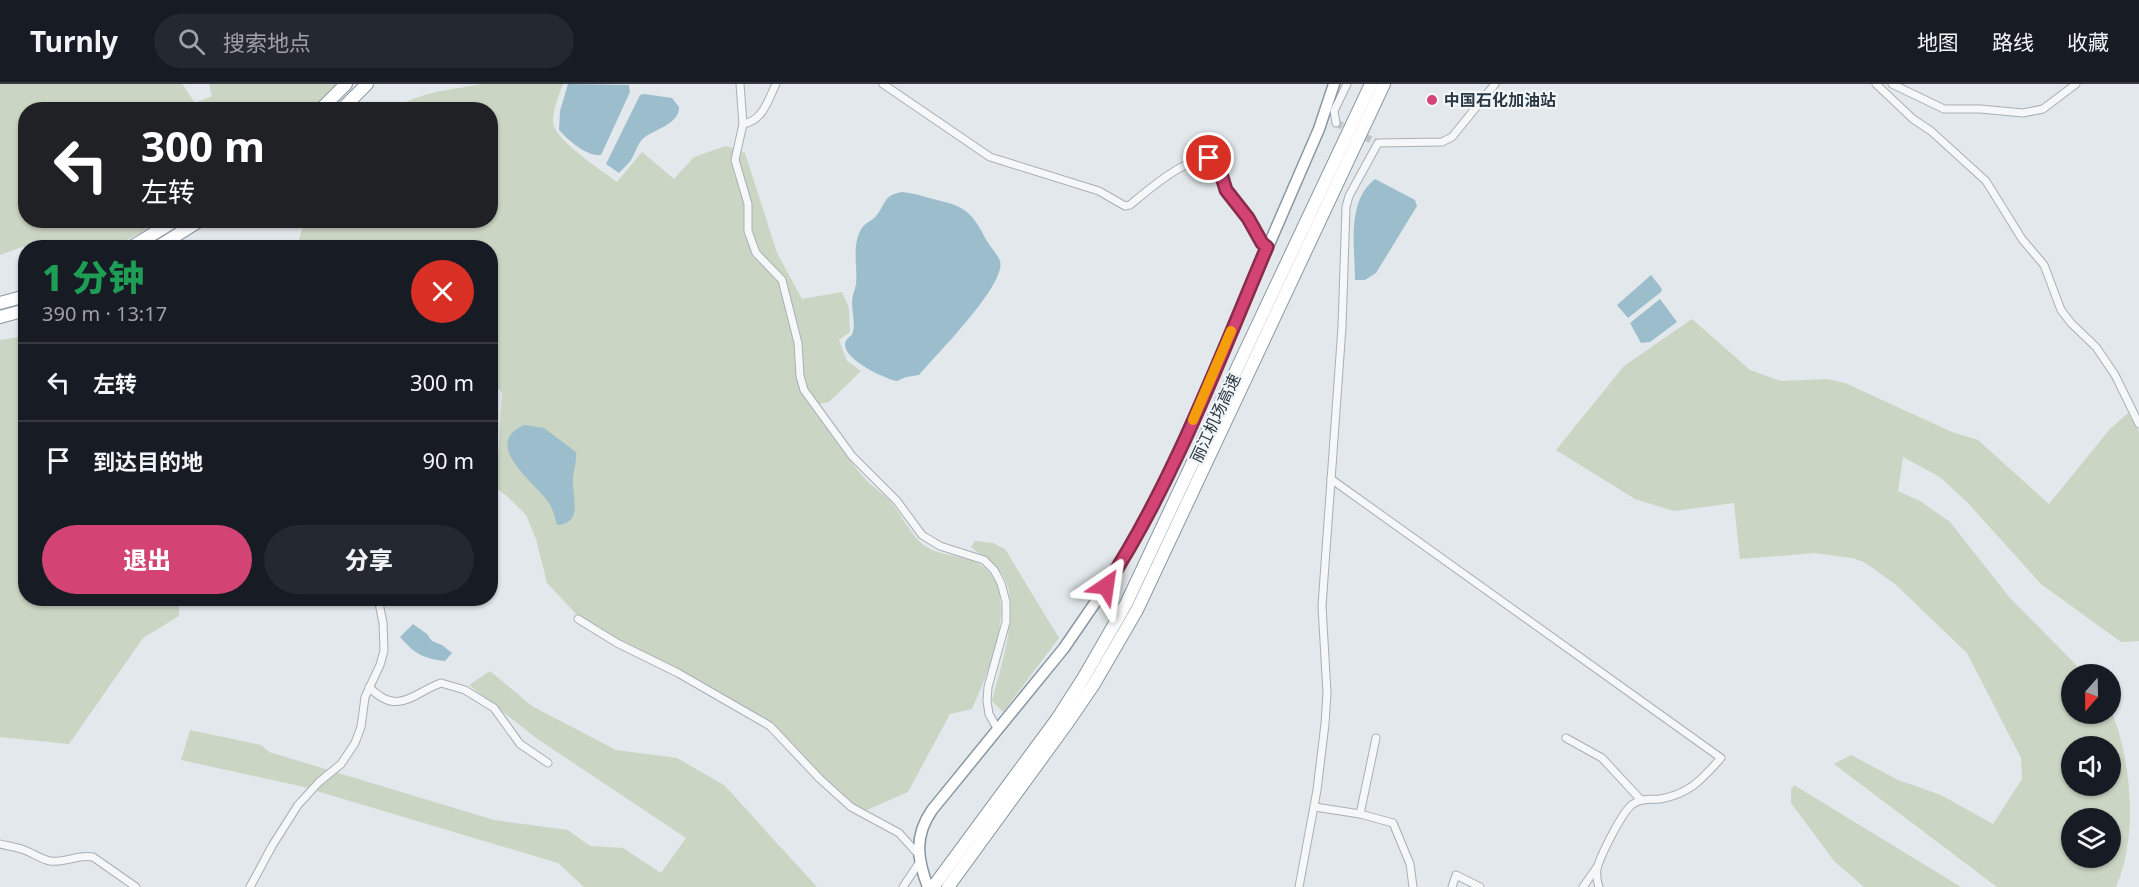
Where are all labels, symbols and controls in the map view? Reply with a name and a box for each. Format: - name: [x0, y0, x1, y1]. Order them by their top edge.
- search box: [154, 14, 574, 68]
- text: Turnly: [30, 22, 118, 60]
- icon: search: [175, 25, 208, 58]
- text: 搜索地点: [223, 27, 311, 57]
- text: 地图: [1917, 28, 1959, 56]
- text: 路线: [1992, 28, 2034, 56]
- text: 收藏: [2067, 28, 2109, 56]
- place label: 中国石化加油站: [1444, 89, 1556, 111]
- marker: 中国石化加油站: [1425, 93, 1439, 107]
- text: 300 m: [141, 117, 265, 174]
- icon: left: [42, 126, 120, 204]
- pin: [1183, 132, 1234, 183]
- icon: arrive: [1192, 141, 1225, 174]
- text: 左转: [141, 173, 195, 210]
- text: 1 分钟: [42, 253, 144, 302]
- button: close: [411, 260, 474, 323]
- text: 390 m · 13:17: [42, 300, 167, 327]
- icon: left: [42, 366, 75, 399]
- text: 300 m: [410, 367, 474, 397]
- text: 左转: [93, 368, 137, 398]
- street label: 丽江机场高速: [1185, 370, 1245, 466]
- icon: arrive: [42, 444, 75, 477]
- text: 90 m: [423, 445, 474, 475]
- text: 到达目的地: [93, 446, 203, 476]
- button: 退出: [42, 525, 252, 594]
- button: 分享: [264, 525, 474, 594]
- position arrow: [1074, 554, 1138, 618]
- north arrow: [2061, 664, 2121, 724]
- map controls: [2061, 664, 2121, 868]
- button: sound: [2061, 736, 2121, 796]
- button: layers: [2061, 808, 2121, 868]

